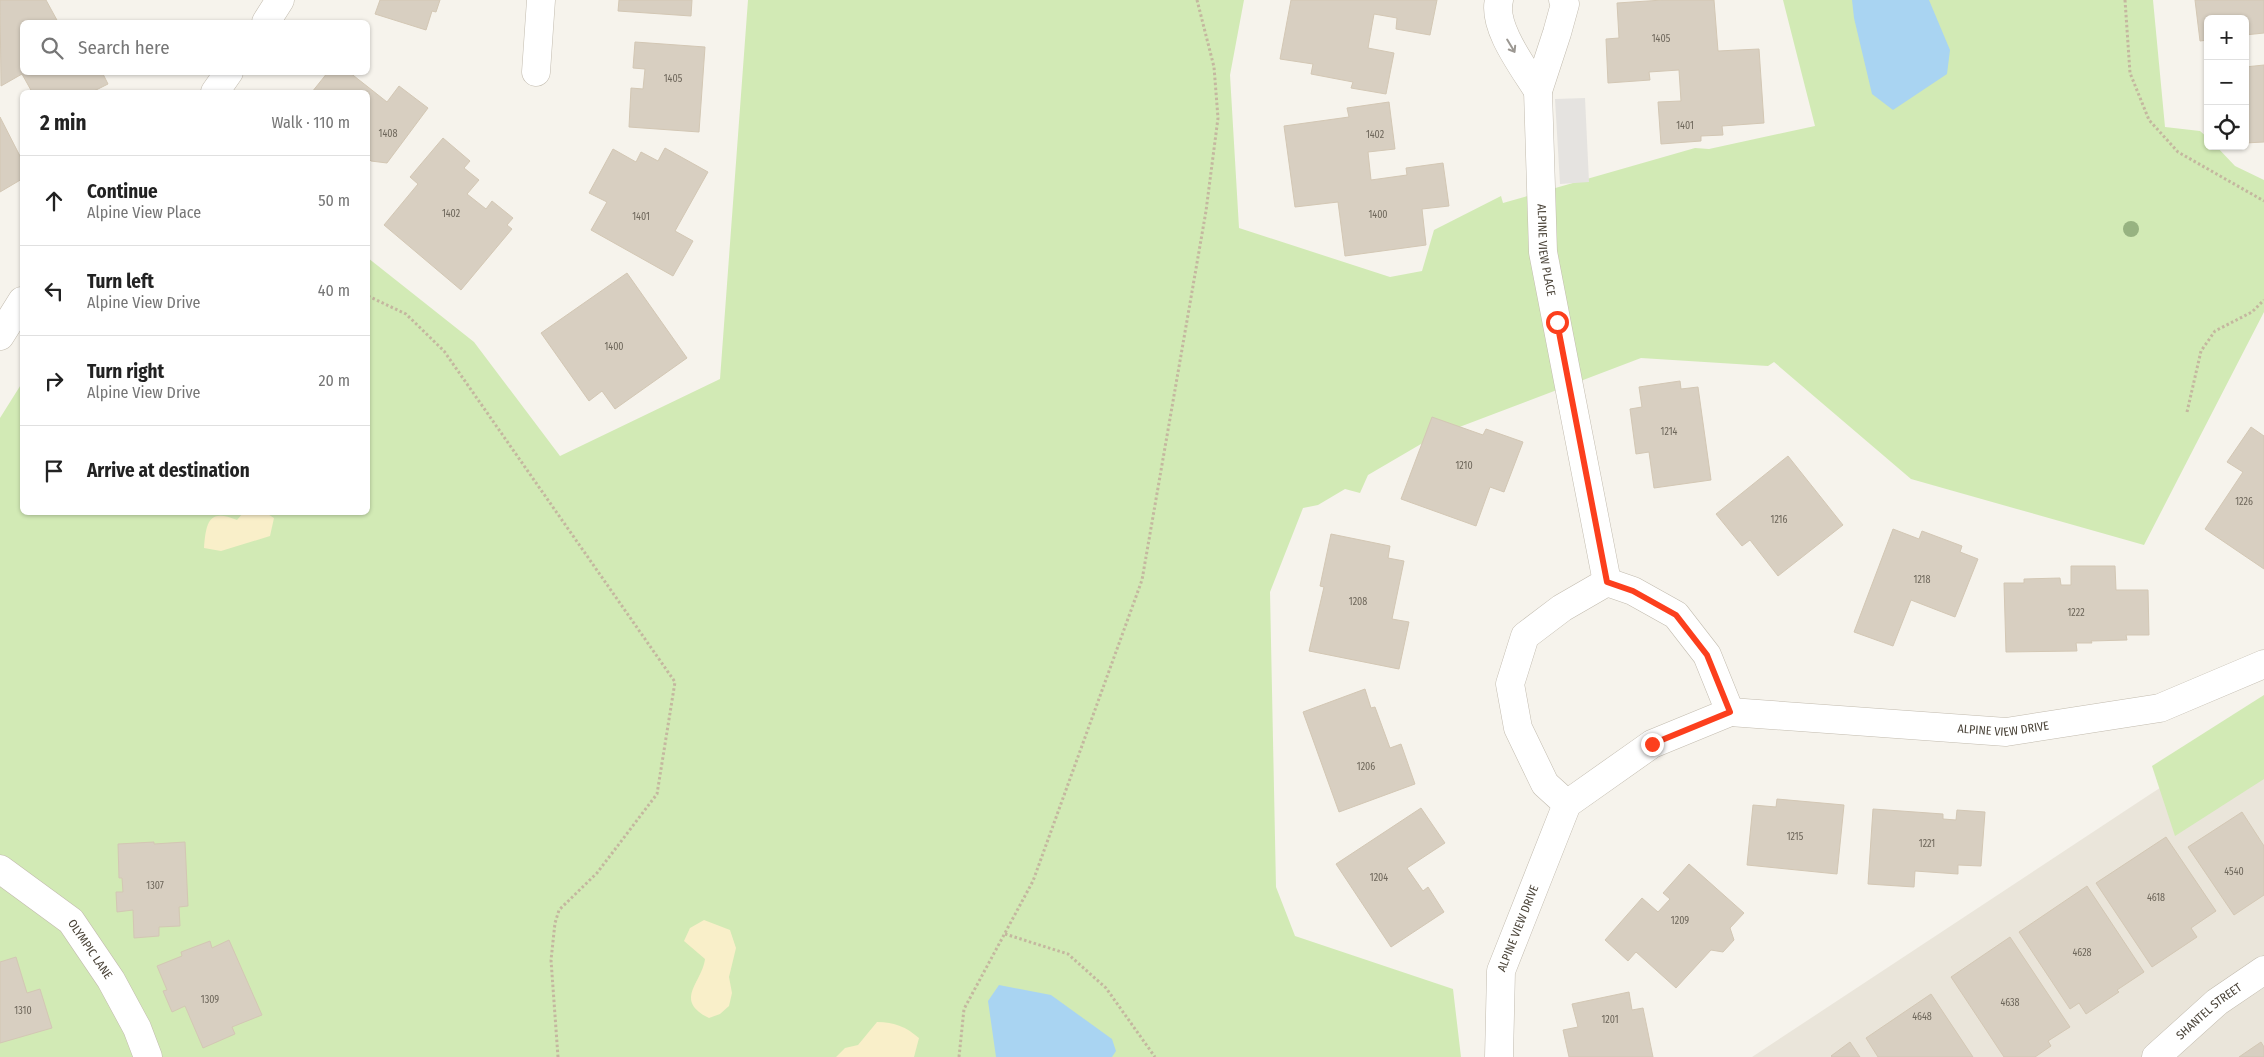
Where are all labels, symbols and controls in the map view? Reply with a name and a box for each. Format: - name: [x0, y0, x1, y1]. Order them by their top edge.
- map controls: [2204, 15, 2249, 150]
- button: +: [2204, 15, 2249, 60]
- search box: [20, 20, 370, 75]
- house number: 1405: [1652, 33, 1671, 45]
- icon: search: [38, 34, 66, 62]
- text: Search here: [78, 36, 170, 59]
- one-way arrow: [1506, 38, 1516, 52]
- button: −: [2204, 60, 2249, 105]
- house number: 1405: [664, 73, 683, 85]
- button: locate: [2204, 105, 2249, 150]
- text: 2 min: [40, 110, 87, 136]
- text: Walk · 110 m: [272, 113, 350, 132]
- house number: 1401: [1676, 120, 1694, 132]
- house number: 1408: [379, 128, 397, 140]
- house number: 1402: [1366, 129, 1385, 141]
- text: Continue: [87, 180, 158, 203]
- icon: ahead: [40, 187, 68, 215]
- text: 50 m: [318, 191, 350, 210]
- text: Alpine View Place: [87, 203, 201, 222]
- street label: ALPINE VIEW PLACE: [1535, 204, 1558, 298]
- house number: 1402: [442, 208, 461, 220]
- house number: 1400: [1368, 209, 1388, 221]
- house number: 1401: [632, 211, 650, 223]
- text: Turn left: [87, 270, 154, 293]
- icon: left: [40, 277, 68, 305]
- text: 40 m: [318, 281, 350, 300]
- text: Alpine View Drive: [87, 293, 200, 312]
- route start: [1546, 311, 1569, 334]
- house number: 1400: [604, 341, 624, 353]
- text: Turn right: [87, 360, 164, 383]
- icon: right: [40, 367, 68, 395]
- text: 20 m: [319, 371, 350, 390]
- text: Alpine View Drive: [87, 383, 200, 402]
- house number: 1214: [1661, 426, 1678, 438]
- icon: arrive: [40, 457, 68, 485]
- text: Arrive at destination: [87, 459, 250, 482]
- house number: 1210: [1455, 460, 1473, 472]
- house number: 1226: [2235, 496, 2253, 508]
- house number: 1216: [1771, 514, 1788, 526]
- house number: 1218: [1914, 574, 1931, 586]
- house number: 1208: [1349, 596, 1367, 608]
- house number: 1222: [2067, 607, 2085, 619]
- street label: ALPINE VIEW DRIVE: [1957, 718, 2050, 739]
- route end: [1641, 733, 1664, 756]
- house number: 1206: [1357, 761, 1375, 773]
- house number: 1215: [1787, 831, 1804, 843]
- house number: 1221: [1919, 838, 1935, 850]
- house number: 4540: [2224, 866, 2244, 878]
- house number: 1204: [1370, 872, 1388, 884]
- house number: 1307: [146, 880, 164, 892]
- street label: ALPINE VIEW DRIVE: [1494, 883, 1541, 974]
- house number: 4618: [2147, 892, 2165, 904]
- house number: 1209: [1671, 915, 1689, 927]
- street label: OLYMPIC LANE: [65, 917, 115, 982]
- house number: 4628: [2072, 947, 2092, 959]
- street label: SHANTEL STREET: [2173, 980, 2245, 1042]
- house number: 1309: [201, 994, 219, 1006]
- house number: 4638: [2000, 997, 2020, 1009]
- house number: 1310: [14, 1005, 32, 1017]
- house number: 4648: [1912, 1011, 1932, 1023]
- house number: 1201: [1601, 1014, 1619, 1026]

